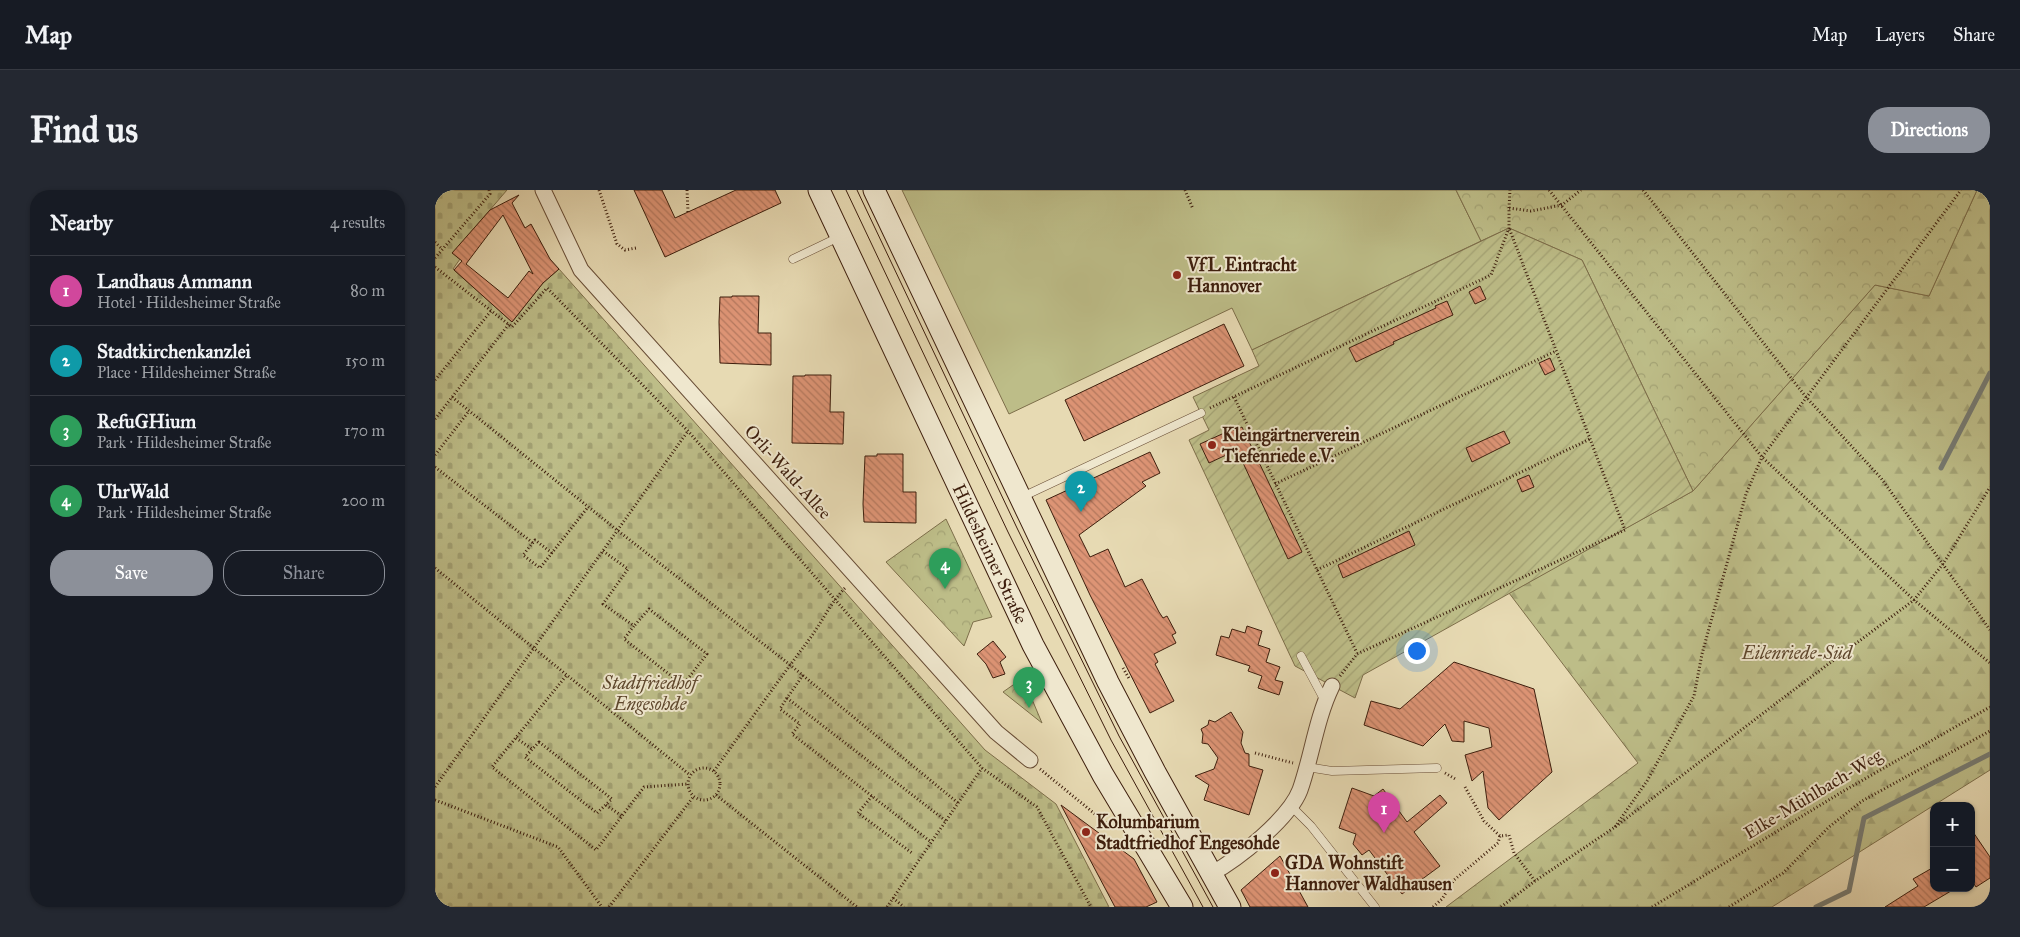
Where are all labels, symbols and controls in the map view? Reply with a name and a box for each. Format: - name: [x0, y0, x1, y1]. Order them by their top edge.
- text: Map: [25, 20, 72, 50]
- text: Map: [1812, 24, 1847, 46]
- text: Layers: [1875, 24, 1925, 46]
- text: Share: [1953, 24, 1995, 46]
- button: Directions: [1868, 107, 1990, 153]
- text: Find us: [30, 109, 138, 152]
- text: Nearby: [50, 210, 113, 236]
- text: 4 results: [330, 213, 385, 232]
- place label: VfL Eintracht Hannover: [1186, 254, 1297, 297]
- marker: VfL Eintracht Hannover: [1171, 269, 1183, 281]
- text: Landhaus Ammann: [97, 270, 252, 293]
- text: 1: [63, 281, 69, 300]
- text: 80 m: [350, 281, 385, 300]
- text: Hotel · Hildesheimer Straße: [97, 293, 281, 312]
- text: Stadtkirchenkanzlei: [97, 340, 251, 363]
- text: 2: [62, 351, 70, 370]
- text: 150 m: [345, 351, 385, 370]
- text: Place · Hildesheimer Straße: [97, 363, 276, 382]
- text: RefuGHium: [97, 410, 196, 433]
- street label: Orli-Wald-Allee: [740, 420, 836, 524]
- text: 3: [63, 421, 69, 440]
- text: 170 m: [344, 421, 385, 440]
- place label: Kleingärtnerverein Tiefenriede e.V.: [1221, 424, 1360, 467]
- text: Park · Hildesheimer Straße: [97, 433, 271, 452]
- marker: Kleingärtnerverein Tiefenriede e.V.: [1206, 439, 1218, 451]
- pin: 2: [1065, 471, 1097, 512]
- text: UhrWald: [97, 480, 169, 503]
- street label: Hildesheimer Straße: [948, 480, 1032, 627]
- text: 4: [62, 491, 70, 510]
- text: 200 m: [342, 491, 385, 510]
- text: Park · Hildesheimer Straße: [97, 503, 271, 522]
- pin: 4: [929, 548, 961, 589]
- button: Save: [50, 550, 213, 596]
- button: Share: [223, 550, 385, 596]
- your location: [1404, 638, 1430, 664]
- park label: Eilenriede-Süd: [1741, 642, 1854, 664]
- pin: 3: [1013, 667, 1045, 708]
- park label: Stadtfriedhof Engesohde: [601, 672, 703, 715]
- street label: Elke-Mühlbach-Weg: [1740, 744, 1887, 845]
- pin: 1: [1368, 792, 1400, 833]
- map controls: [1930, 802, 1975, 892]
- button: +: [1930, 802, 1975, 847]
- place label: Kolumbarium Stadtfriedhof Engesohde: [1096, 811, 1280, 855]
- marker: Kolumbarium Stadtfriedhof Engesohde: [1080, 826, 1092, 838]
- button: −: [1930, 847, 1975, 892]
- place label: GDA Wohnstift Hannover Waldhausen: [1285, 852, 1452, 895]
- marker: GDA Wohnstift Hannover Waldhausen: [1269, 867, 1281, 879]

